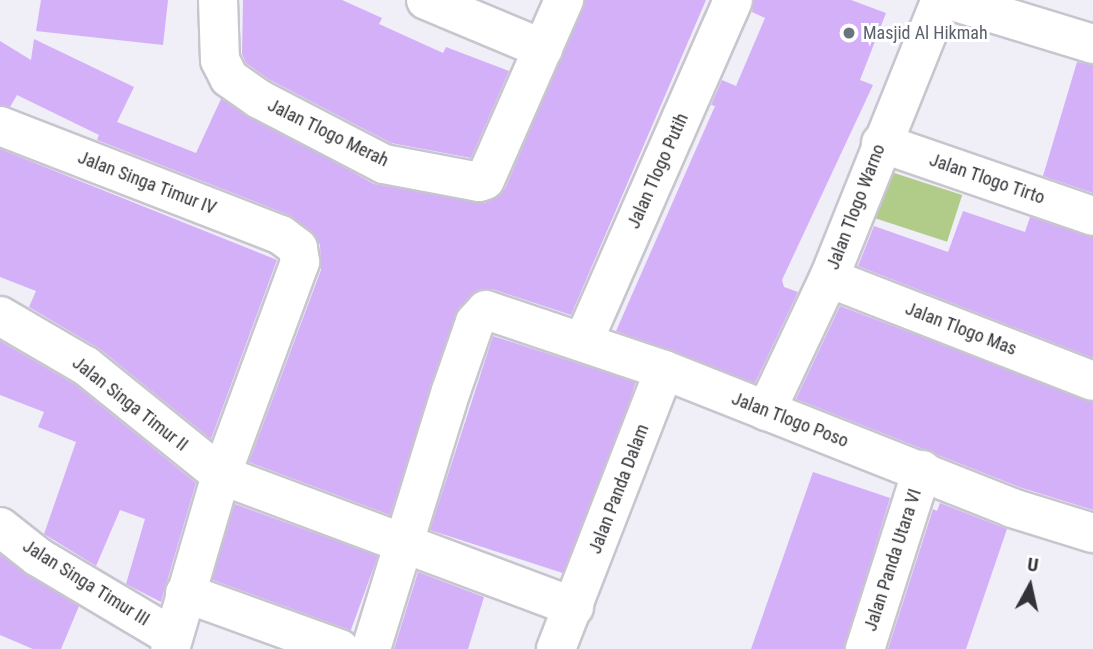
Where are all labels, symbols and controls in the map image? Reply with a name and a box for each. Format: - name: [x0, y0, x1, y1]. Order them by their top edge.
- place label: Masjid Al Hikmah: [863, 22, 988, 44]
- marker: Masjid Al Hikmah: [841, 25, 857, 41]
- street label: Jalan Tlogo Merah: [264, 94, 392, 172]
- street label: Jalan Tlogo Putih: [623, 110, 693, 232]
- street label: Jalan Tlogo Warno: [822, 141, 890, 273]
- street label: Jalan Singa Timur IV: [75, 147, 219, 219]
- street label: Jalan Tlogo Tirto: [926, 149, 1048, 209]
- street label: Jalan Tlogo Mas: [902, 298, 1020, 360]
- street label: Jalan Singa Timur II: [68, 352, 192, 456]
- street label: Jalan Tlogo Poso: [728, 388, 852, 452]
- street label: Jalan Panda Dalam: [584, 421, 654, 557]
- street label: Jalan Panda Utara VI: [860, 486, 926, 634]
- street label: Jalan Singa Timur III: [19, 535, 153, 631]
- north arrow: [995, 551, 1065, 621]
- text: U: [1026, 553, 1040, 577]

